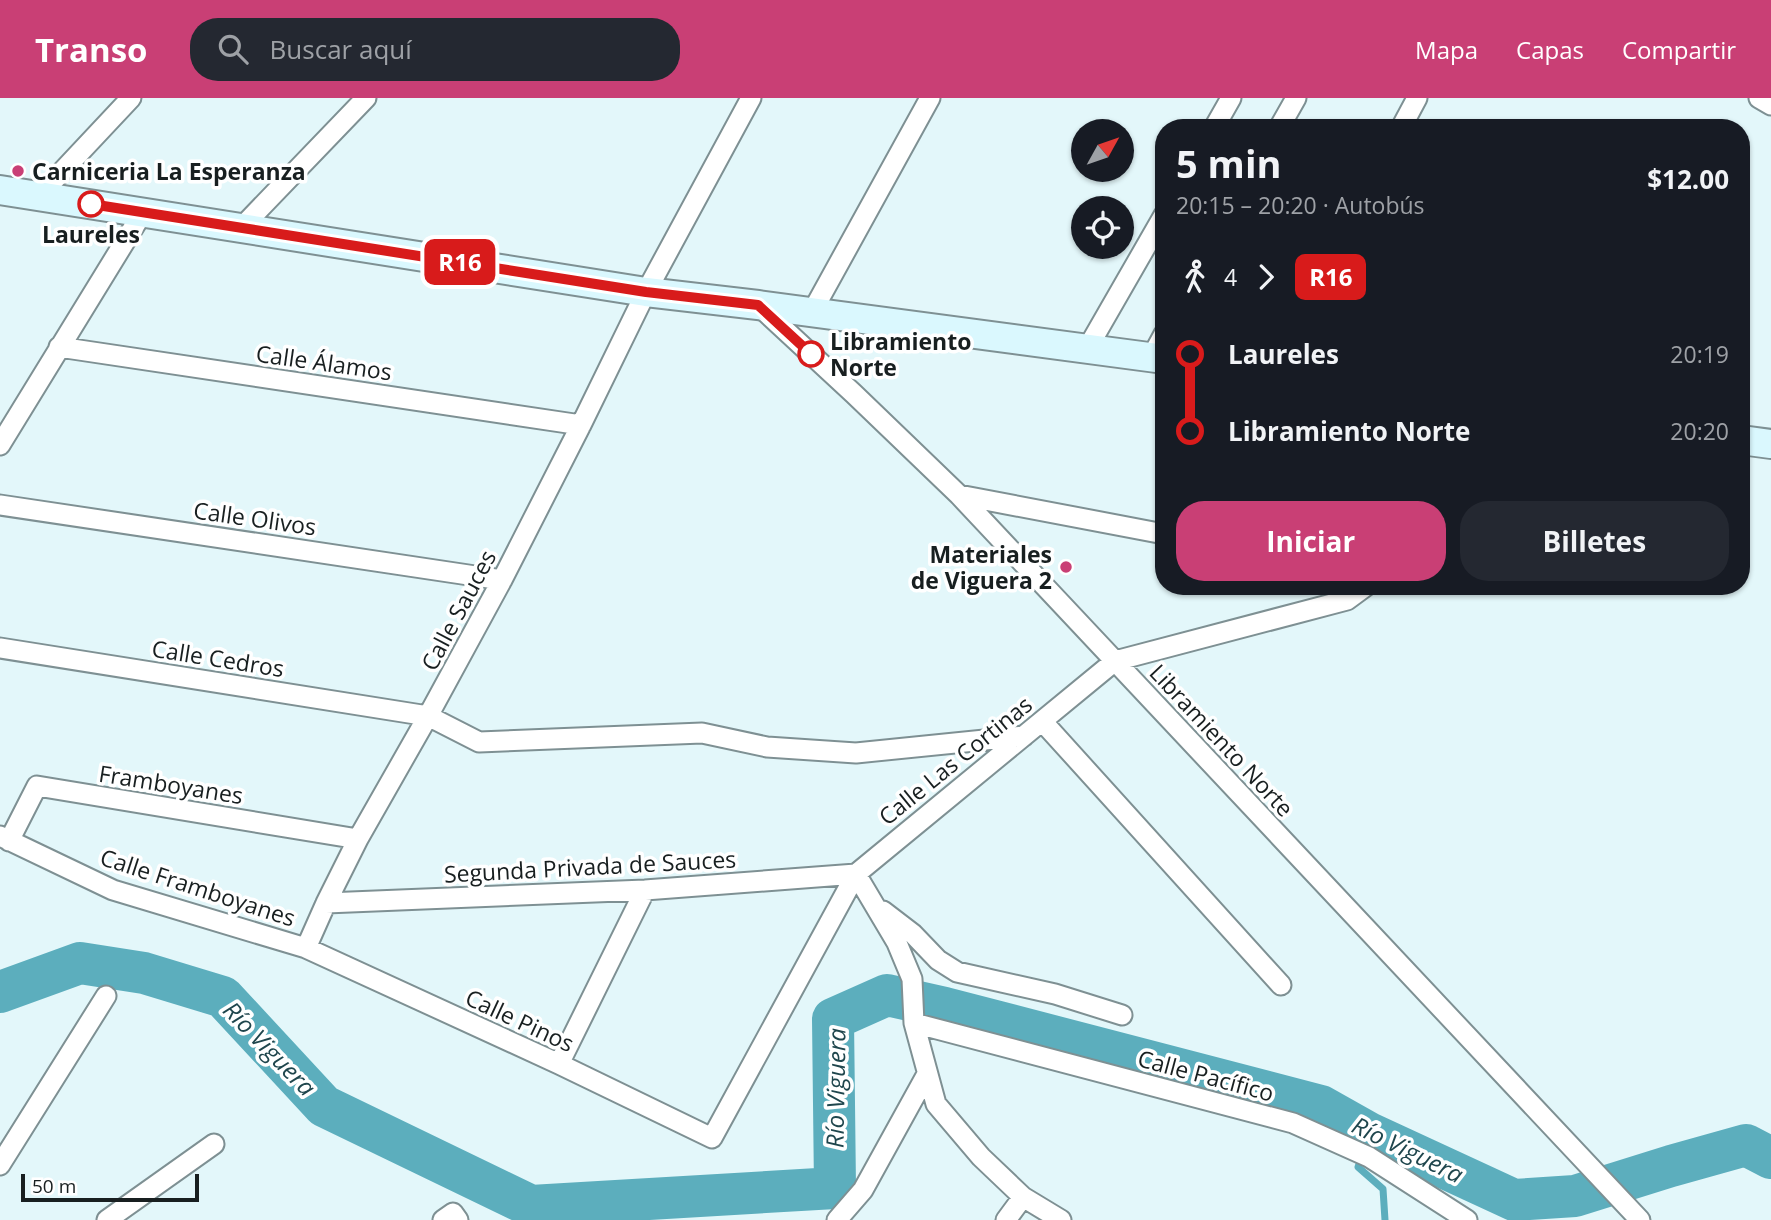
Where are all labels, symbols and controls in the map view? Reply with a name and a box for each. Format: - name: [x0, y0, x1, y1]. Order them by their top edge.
- search box: [190, 18, 680, 81]
- text: Transo: [35, 27, 148, 72]
- icon: search: [214, 30, 252, 68]
- text: Buscar aquí: [270, 31, 412, 67]
- text: Mapa: [1415, 33, 1478, 66]
- text: Capas: [1516, 33, 1584, 66]
- text: Compartir: [1622, 33, 1736, 66]
- north arrow: [1071, 119, 1134, 182]
- map controls: [1071, 119, 1134, 259]
- text: 5 min: [1176, 137, 1281, 189]
- place label: Carniceria La Esperanza: [32, 155, 306, 187]
- text: $12.00: [1647, 161, 1729, 197]
- marker: Carniceria La Esperanza: [10, 163, 26, 179]
- text: 20:15 – 20:20 · Autobús: [1176, 189, 1425, 221]
- marker: Laureles: [78, 191, 104, 217]
- button: locate: [1071, 196, 1134, 259]
- place label: Laureles: [42, 218, 140, 250]
- line badge: R16: [420, 239, 500, 285]
- text: R16: [438, 245, 482, 278]
- icon: walk: [1176, 258, 1214, 296]
- icon: forward: [1247, 258, 1285, 296]
- text: R16: [1309, 260, 1352, 293]
- text: 4: [1224, 261, 1237, 293]
- place label: Libramiento Norte: [830, 325, 971, 383]
- text: Laureles: [1228, 336, 1339, 372]
- street label: Calle Álamos: [254, 337, 394, 387]
- text: 20:19: [1670, 338, 1729, 370]
- marker: Libramiento Norte: [798, 341, 824, 367]
- text: Libramiento Norte: [1228, 413, 1470, 449]
- text: 20:20: [1670, 415, 1729, 447]
- street label: Calle Olivos: [192, 494, 318, 542]
- button: Iniciar: [1176, 501, 1446, 581]
- button: Billetes: [1460, 501, 1729, 581]
- place label: Materiales de Viguera 2: [911, 538, 1052, 596]
- street label: Calle Sauces: [413, 544, 503, 676]
- marker: Materiales de Viguera 2: [1058, 559, 1074, 575]
- street label: Calle Cedros: [150, 632, 286, 684]
- street label: Libramiento Norte: [1143, 657, 1301, 823]
- street label: Calle Las Cortinas: [871, 688, 1039, 832]
- street label: Framboyanes: [97, 757, 245, 811]
- street label: Calle Framboyanes: [96, 840, 300, 934]
- street label: Segunda Privada de Sauces: [443, 842, 737, 890]
- street label: Calle Pinos: [461, 981, 579, 1059]
- water label: Río Viguera: [216, 993, 324, 1103]
- water label: Río Viguera: [817, 1027, 853, 1148]
- street label: Calle Pacífico: [1134, 1041, 1278, 1109]
- water label: Río Viguera: [1347, 1108, 1470, 1190]
- scale bar: [21, 1171, 200, 1203]
- text: 50 m: [32, 1173, 76, 1199]

